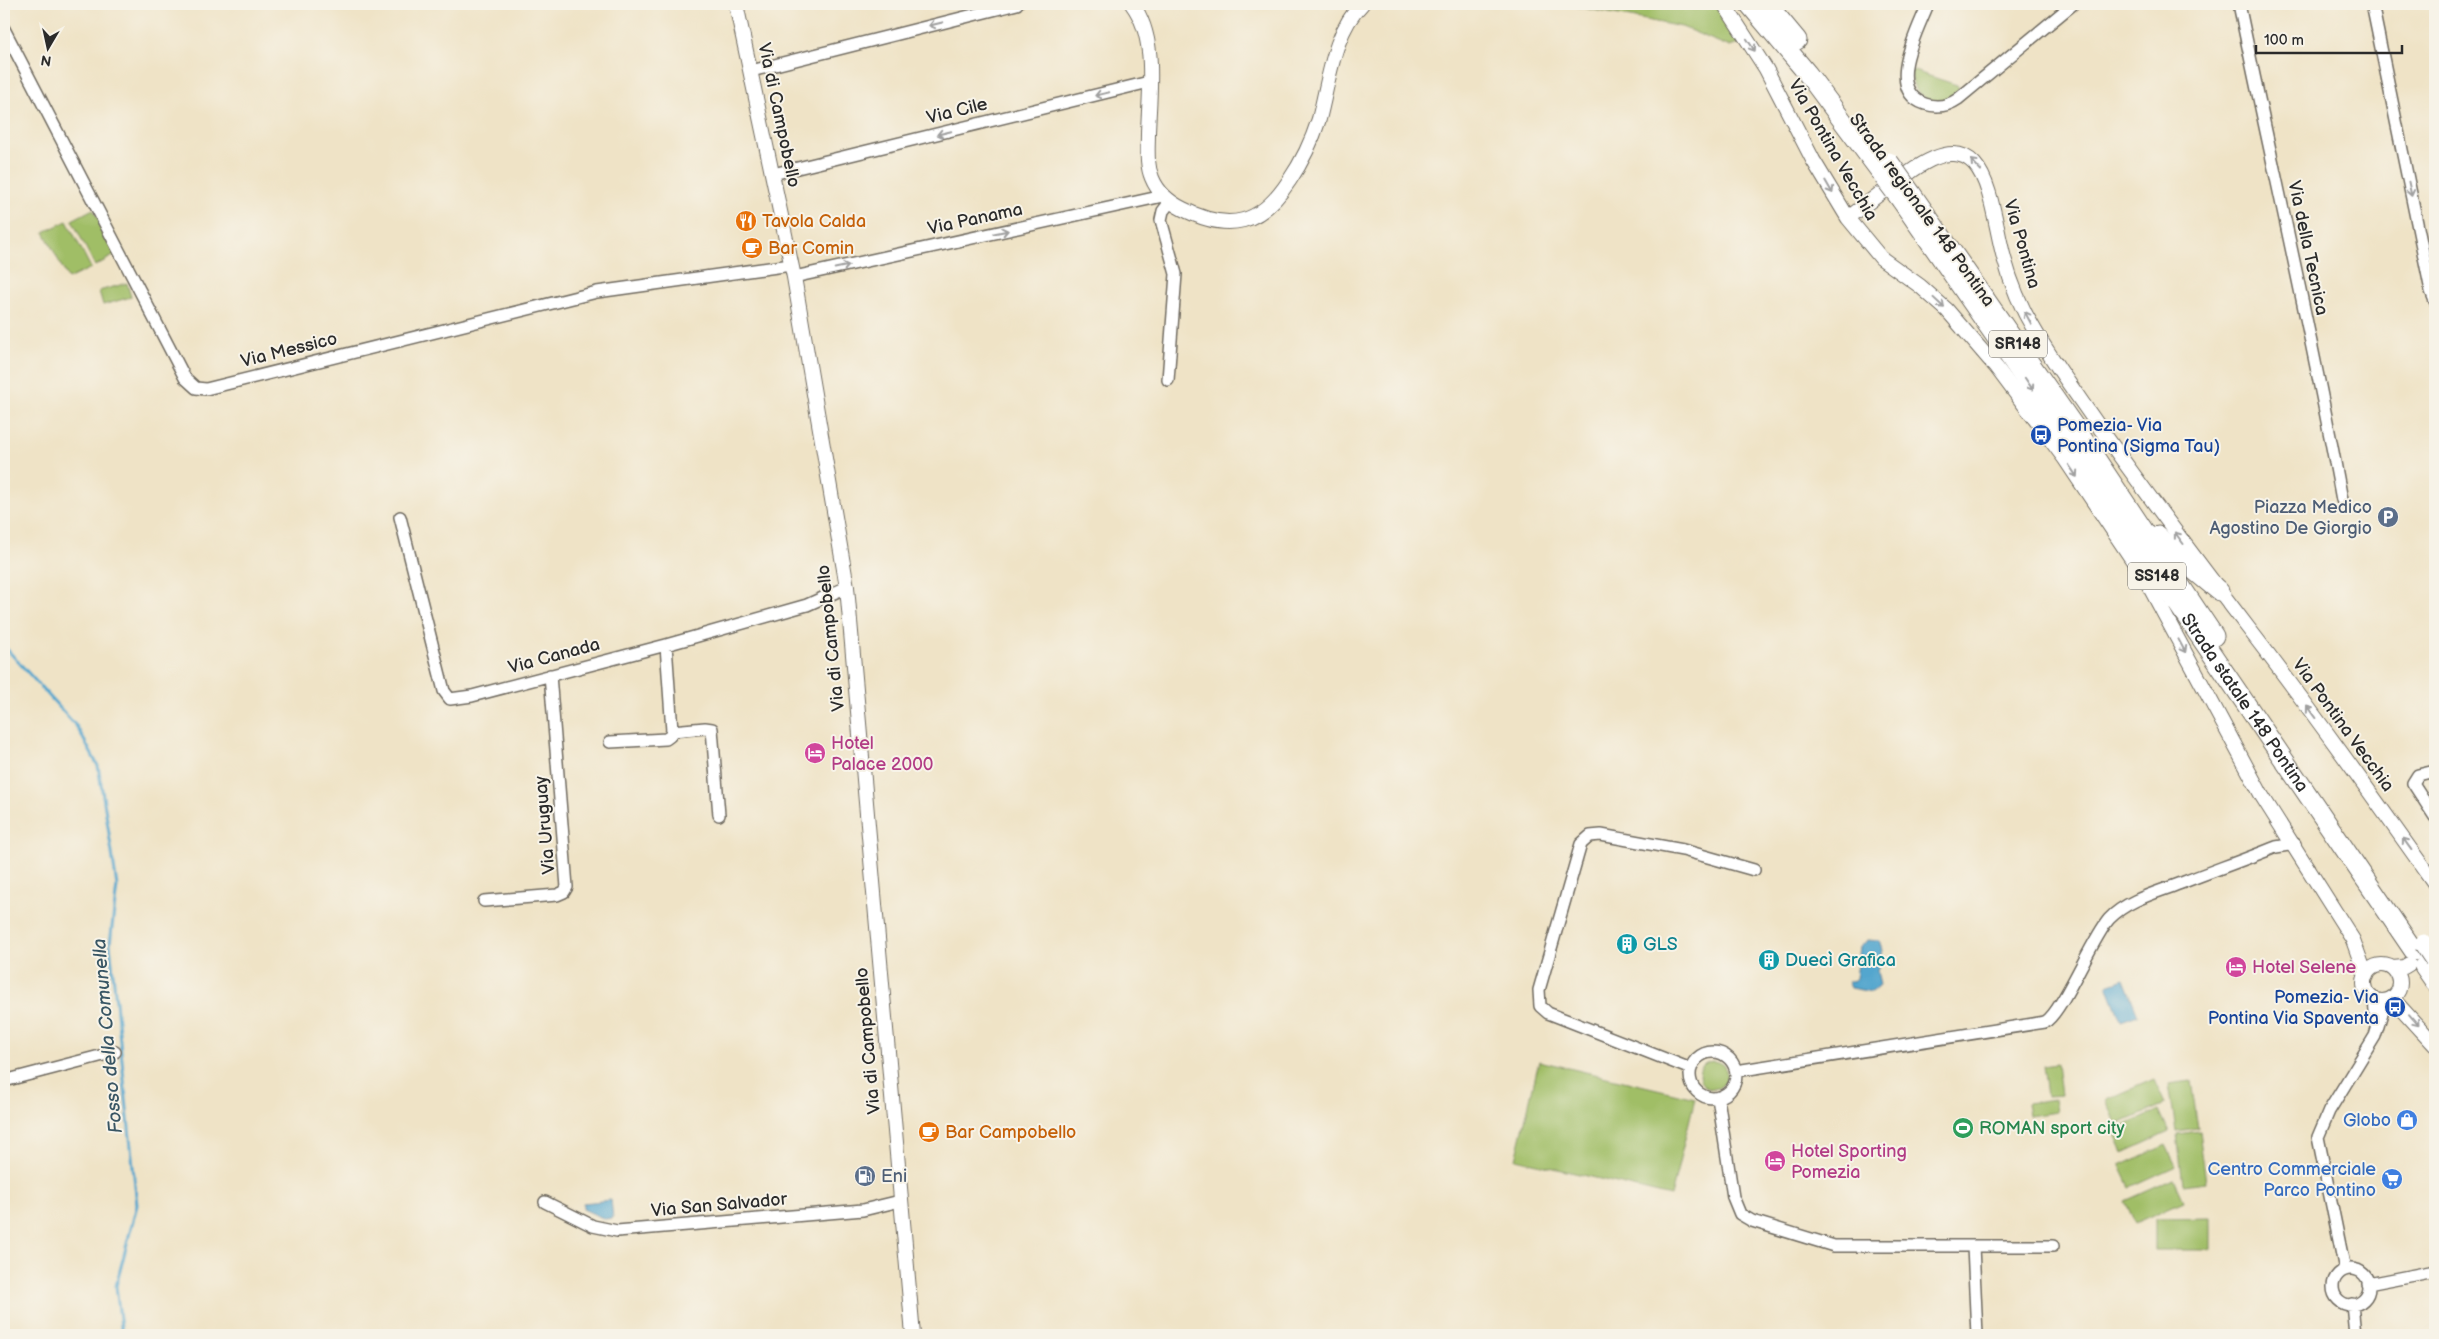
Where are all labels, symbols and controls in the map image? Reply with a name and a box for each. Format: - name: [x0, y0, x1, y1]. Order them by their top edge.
- one-way arrow: [929, 20, 945, 29]
- north arrow: [22, 22, 72, 72]
- scale bar: [2256, 22, 2403, 54]
- text: 100 m: [2264, 31, 2304, 50]
- one-way arrow: [1746, 37, 1756, 51]
- street label: Via di Campobello: [753, 41, 805, 189]
- text: N: [40, 51, 53, 70]
- street label: Via Pontina Vecchia: [1784, 76, 1882, 224]
- one-way arrow: [1094, 90, 1110, 99]
- street label: Via Cile: [924, 93, 990, 129]
- street label: Strada regionale 148 Pontina: [1845, 109, 1999, 311]
- one-way arrow: [937, 129, 953, 138]
- one-way arrow: [1970, 159, 1981, 172]
- one-way arrow: [1824, 179, 1834, 194]
- street label: Via della Tecnica: [2283, 179, 2333, 317]
- one-way arrow: [2406, 181, 2415, 197]
- street label: Via Pontina: [1999, 197, 2045, 291]
- street label: Via Panama: [926, 199, 1024, 239]
- restaurant icon: Tavola Calda: [734, 209, 758, 233]
- place label: Tavola Calda: [762, 211, 866, 232]
- one-way arrow: [992, 227, 1008, 236]
- cafe icon: Bar Comin: [740, 236, 764, 260]
- place label: Bar Comin: [768, 238, 854, 259]
- one-way arrow: [833, 261, 849, 271]
- one-way arrow: [1933, 297, 1946, 309]
- one-way arrow: [2022, 311, 2032, 325]
- street label: Via Messico: [239, 328, 339, 372]
- road number: SR148: [1989, 330, 2047, 358]
- one-way arrow: [2024, 376, 2034, 390]
- place label: Pomezia- Via Pontina (Sigma Tau): [2057, 415, 2220, 457]
- bus stop icon: Pomezia- Via Pontina (Sigma Tau): [2029, 423, 2053, 447]
- one-way arrow: [2068, 464, 2078, 478]
- place label: Piazza Medico Agostino De Giorgio: [2210, 497, 2372, 539]
- parking icon: Piazza Medico Agostino De Giorgio: [2376, 505, 2400, 529]
- one-way arrow: [2174, 531, 2184, 545]
- road number: SS148: [2128, 562, 2186, 590]
- street label: Via di Campobello: [813, 564, 849, 712]
- street label: Strada statale 148 Pontina: [2177, 609, 2313, 796]
- street label: Via Canada: [506, 634, 602, 678]
- one-way arrow: [2178, 638, 2188, 652]
- street label: Via Pontina Vecchia: [2288, 654, 2398, 796]
- one-way arrow: [2306, 706, 2317, 720]
- place label: Hotel Palace 2000: [831, 733, 933, 775]
- hotel icon: Hotel Palace 2000: [803, 741, 827, 765]
- street label: Via Uruguay: [530, 774, 560, 875]
- one-way arrow: [2402, 837, 2412, 851]
- building icon: GLS: [1615, 932, 1639, 956]
- place label: GLS: [1643, 934, 1678, 955]
- water label: Fosso della Comunella: [88, 937, 128, 1135]
- building icon: Duecì Grafica: [1757, 948, 1781, 972]
- place label: Duecì Grafica: [1785, 950, 1896, 971]
- hotel icon: Hotel Selene: [2224, 955, 2248, 979]
- place label: Hotel Selene: [2252, 957, 2357, 978]
- street label: Via di Campobello: [851, 967, 885, 1115]
- place label: Pomezia- Via Pontina Via Spaventa: [2208, 987, 2379, 1029]
- bus stop icon: Pomezia- Via Pontina Via Spaventa: [2383, 995, 2407, 1019]
- one-way arrow: [2409, 1014, 2420, 1027]
- shop icon: Globo: [2395, 1108, 2419, 1132]
- place label: Globo: [2343, 1110, 2391, 1131]
- sports icon: ROMAN sport city: [1951, 1116, 1975, 1140]
- place label: ROMAN sport city: [1979, 1118, 2125, 1139]
- cafe icon: Bar Campobello: [917, 1120, 941, 1144]
- place label: Bar Campobello: [945, 1122, 1076, 1143]
- place label: Hotel Sporting Pomezia: [1791, 1141, 1907, 1183]
- hotel icon: Hotel Sporting Pomezia: [1763, 1149, 1787, 1173]
- place label: Centro Commerciale Parco Pontino: [2207, 1159, 2376, 1201]
- fuel station icon: Eni: [853, 1164, 877, 1188]
- place label: Eni: [881, 1166, 907, 1187]
- supermarket icon: Centro Commerciale Parco Pontino: [2380, 1167, 2404, 1191]
- street label: Via San Salvador: [650, 1189, 788, 1221]

